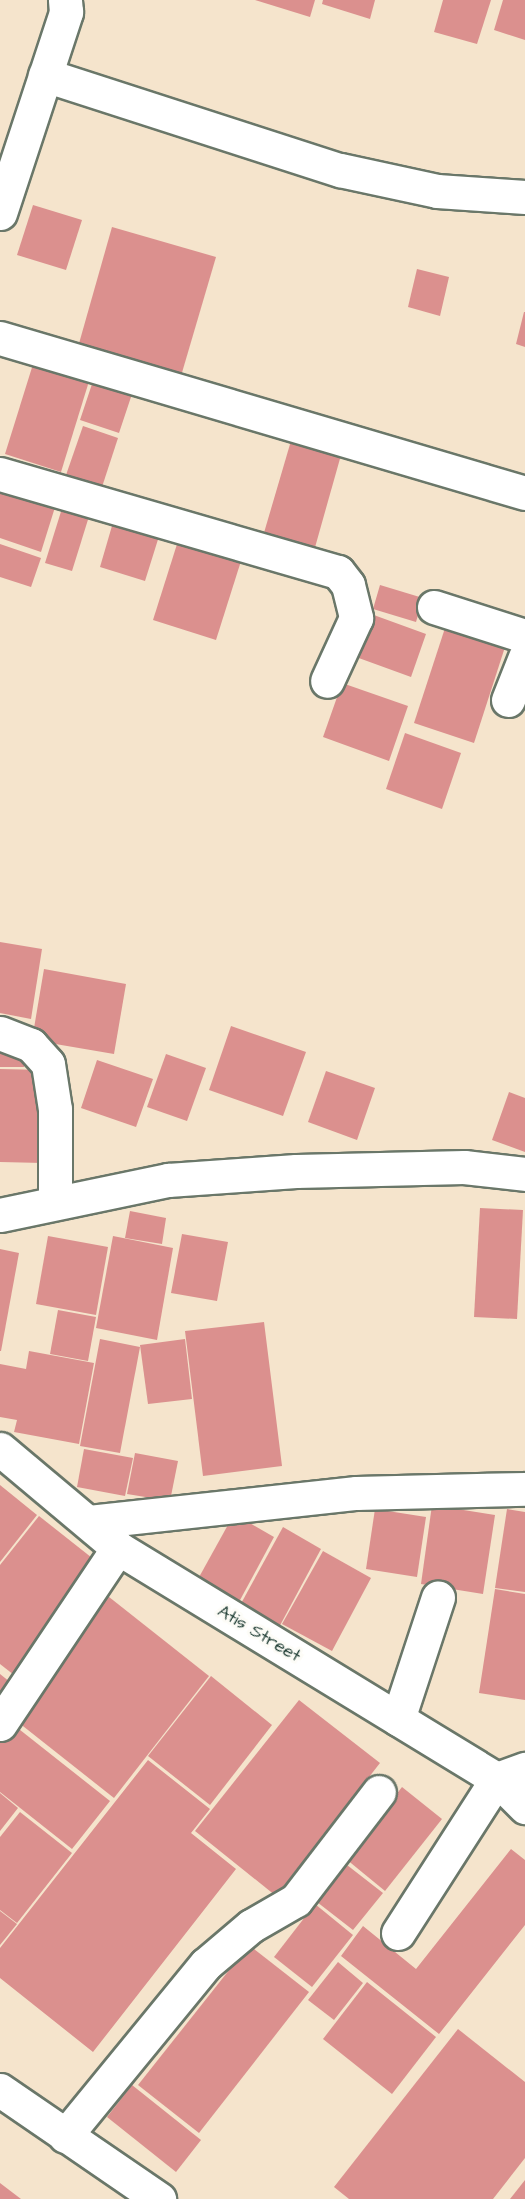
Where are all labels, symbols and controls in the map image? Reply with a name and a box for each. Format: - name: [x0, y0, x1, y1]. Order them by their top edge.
- street label: Atis Street: [213, 1601, 305, 1667]

